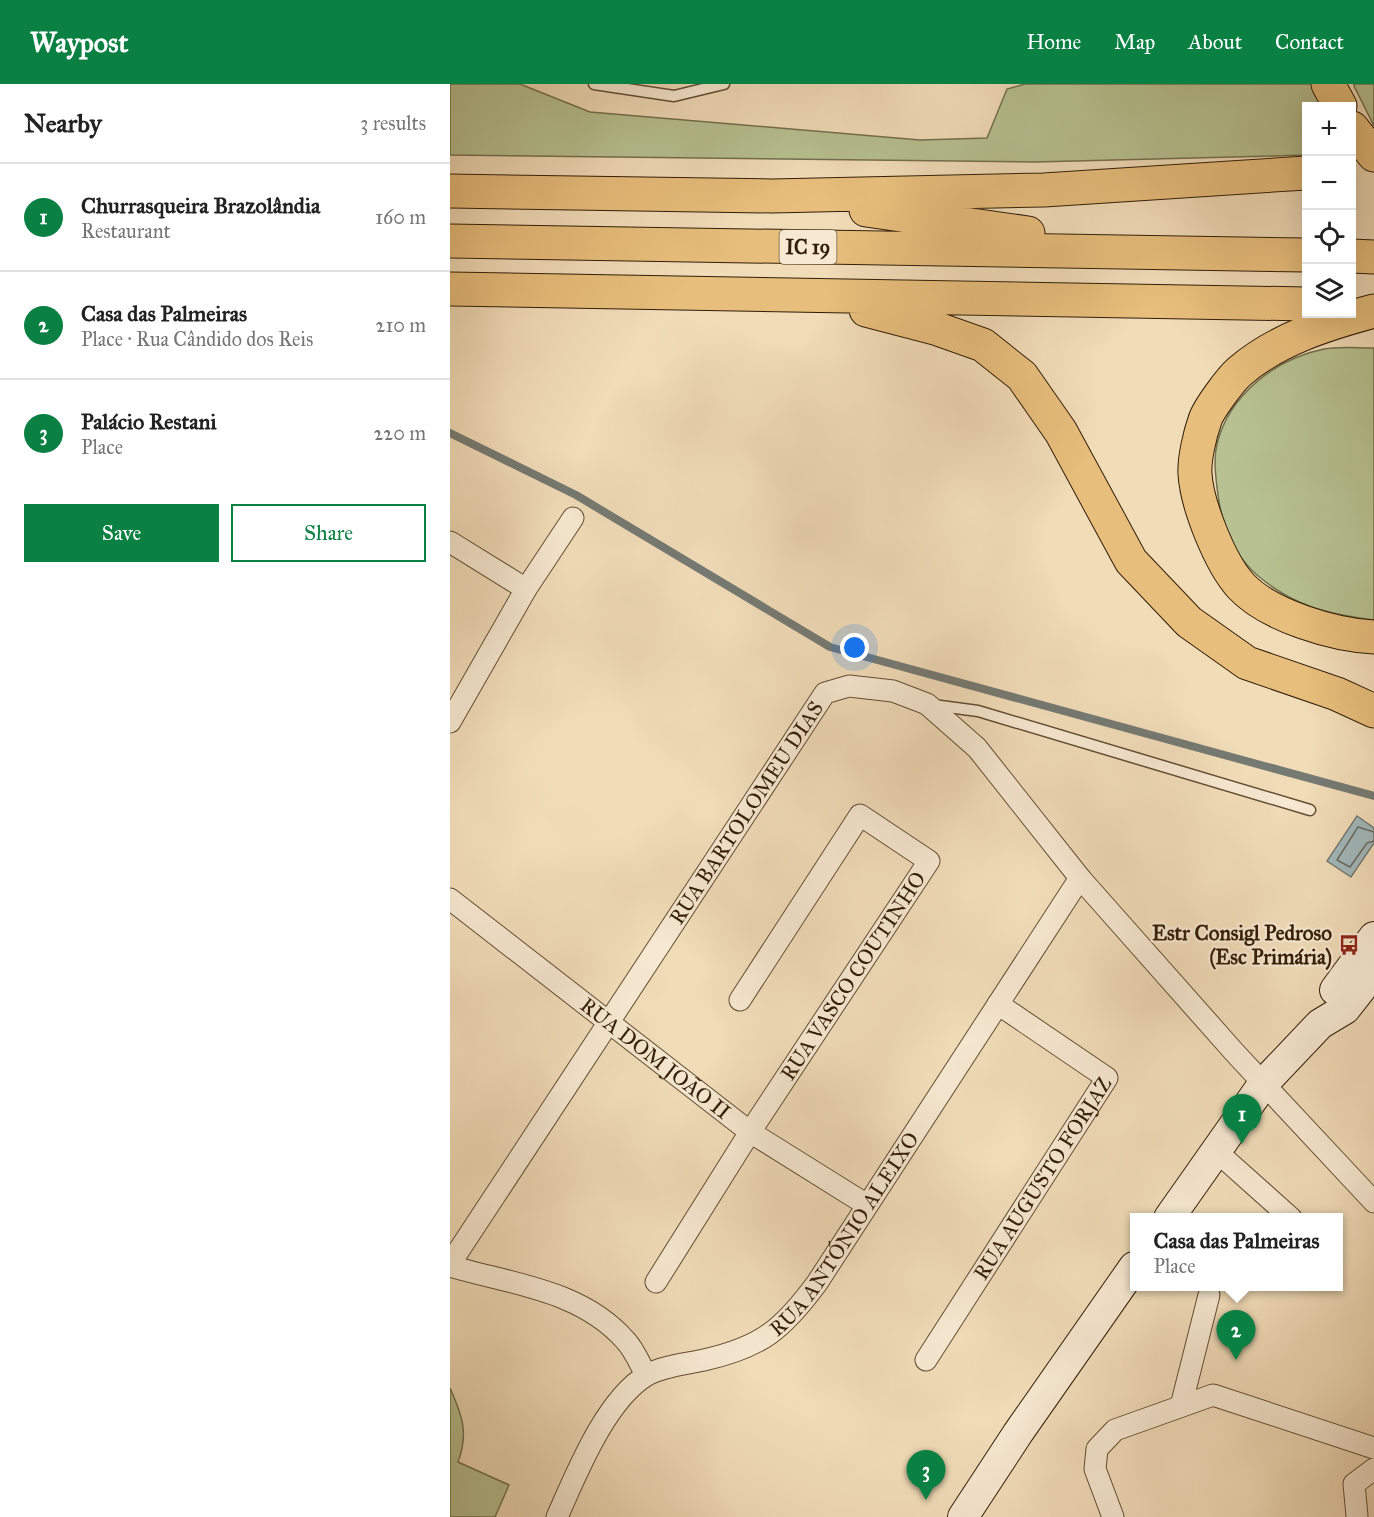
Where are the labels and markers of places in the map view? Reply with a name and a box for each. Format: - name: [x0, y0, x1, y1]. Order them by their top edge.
- place label: Estr Consigl Pedroso (Esc Primária): [1152, 920, 1332, 970]
- bus stop icon: Estr Consigl Pedroso (Esc Primária): [1337, 933, 1361, 957]
- pin: 1: [1222, 1094, 1262, 1144]
- pin: 2: [1216, 1310, 1256, 1360]
- pin: 3: [906, 1450, 946, 1500]

